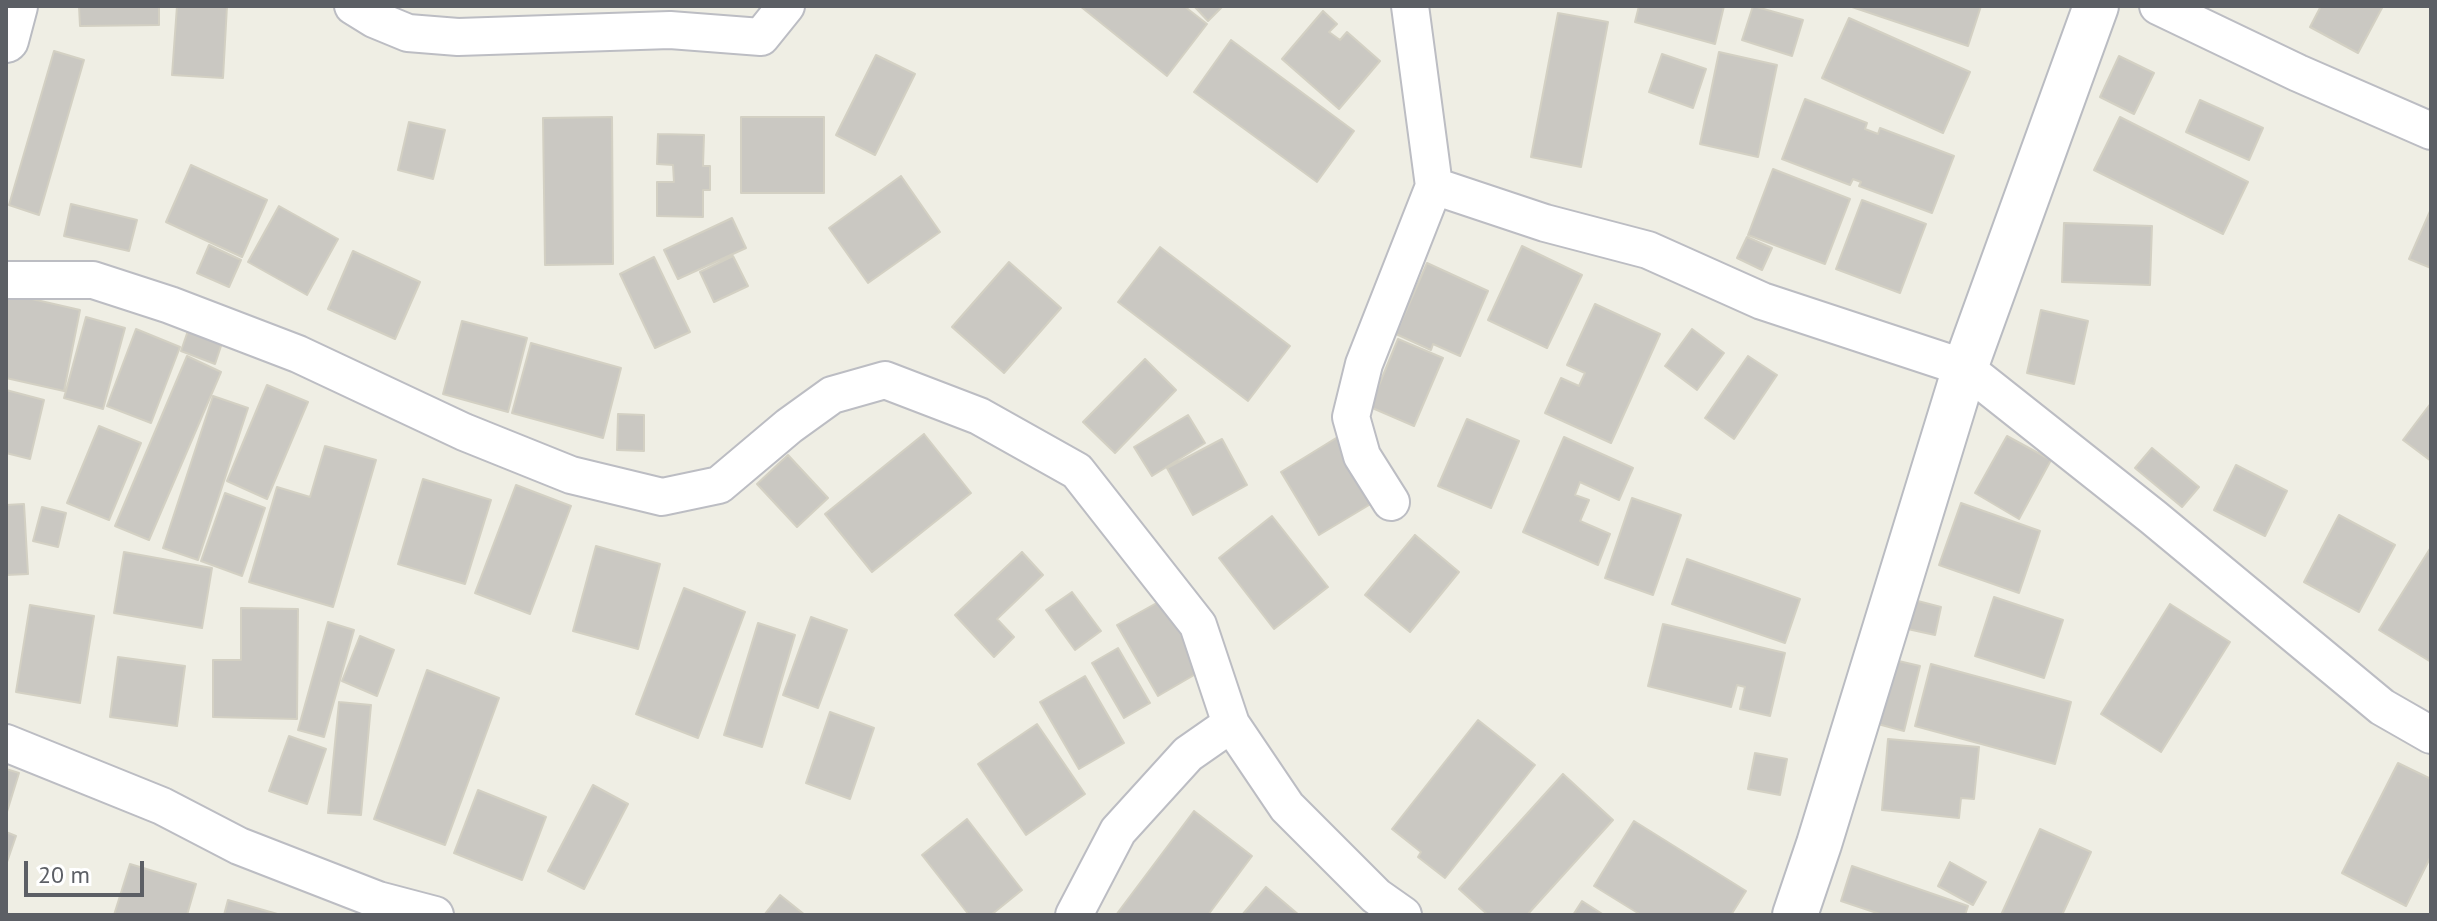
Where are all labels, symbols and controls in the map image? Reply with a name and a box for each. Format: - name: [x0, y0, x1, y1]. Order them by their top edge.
- scale bar: [28, 845, 148, 895]
- text: 20 m: [38, 859, 90, 890]

